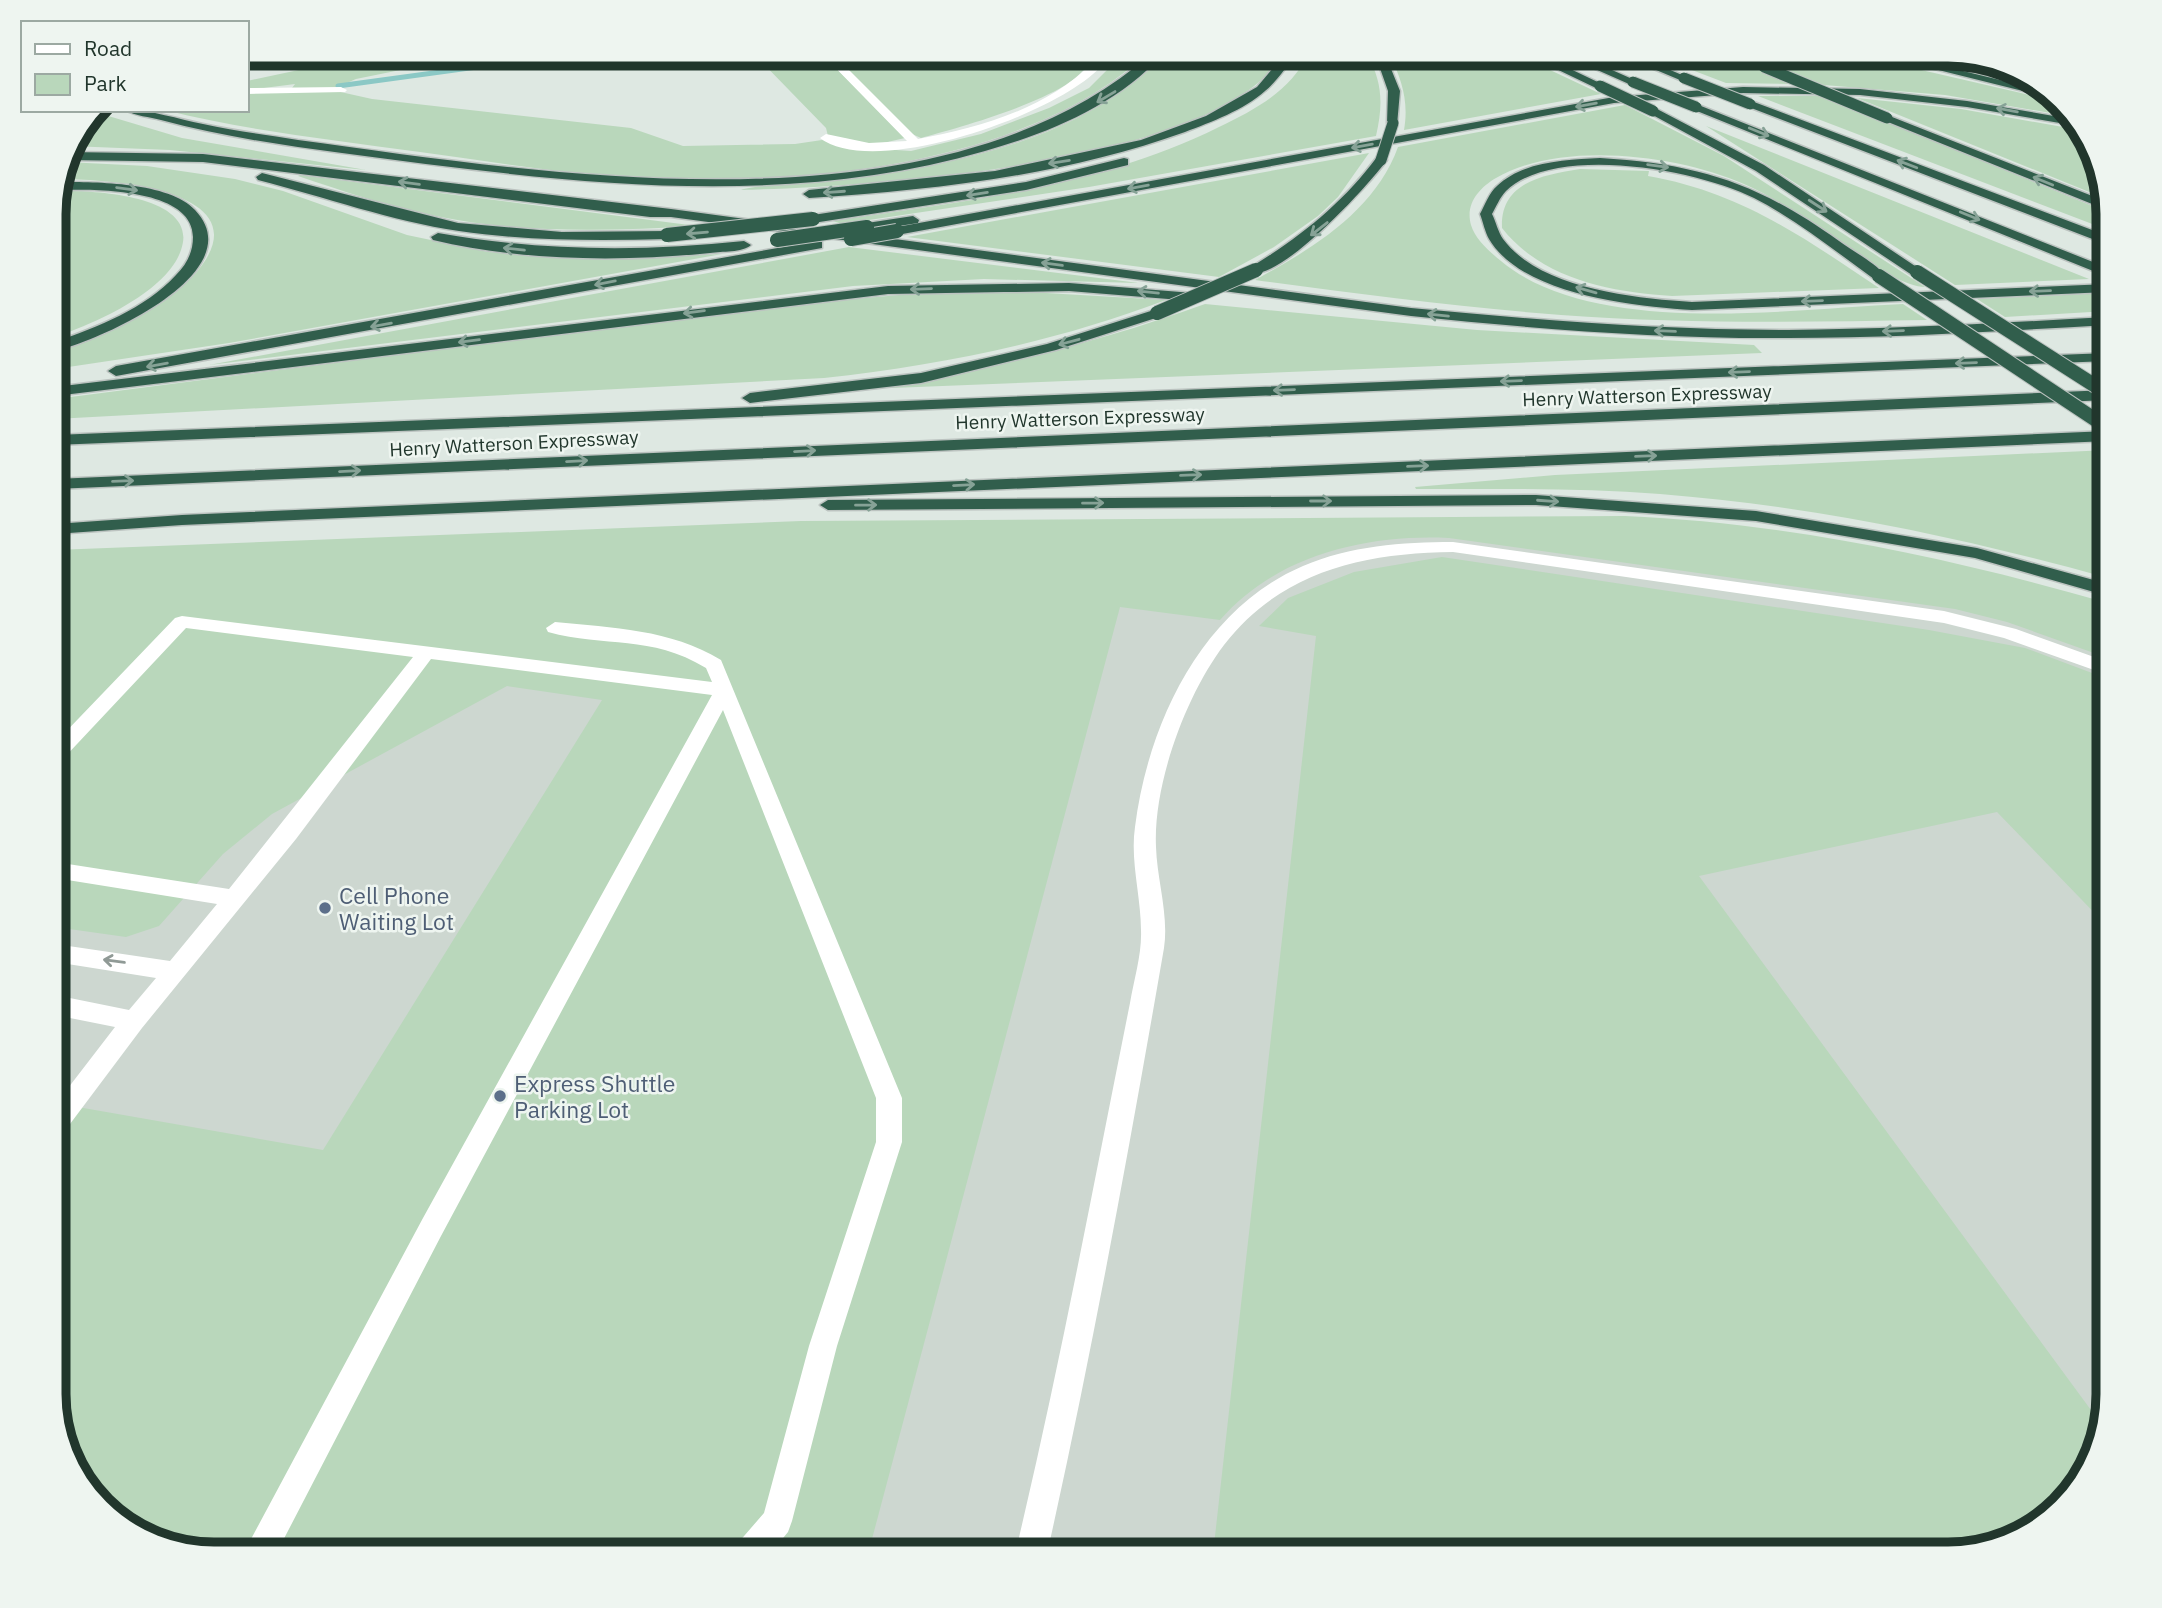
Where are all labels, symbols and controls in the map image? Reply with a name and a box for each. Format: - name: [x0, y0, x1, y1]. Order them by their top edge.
- legend: [21, 21, 248, 112]
- text: Road: [84, 34, 132, 62]
- text: Park: [84, 69, 127, 97]
- one-way arrow: [1096, 91, 1116, 105]
- one-way arrow: [1575, 99, 1598, 113]
- one-way arrow: [1996, 103, 2019, 116]
- one-way arrow: [1748, 127, 1769, 140]
- one-way arrow: [1351, 140, 1374, 153]
- one-way arrow: [1048, 156, 1071, 169]
- one-way arrow: [1896, 156, 1918, 169]
- one-way arrow: [1646, 159, 1669, 172]
- one-way arrow: [2032, 173, 2054, 186]
- one-way arrow: [398, 176, 420, 189]
- one-way arrow: [1127, 181, 1150, 194]
- one-way arrow: [116, 183, 138, 196]
- one-way arrow: [823, 186, 845, 199]
- one-way arrow: [966, 188, 989, 201]
- one-way arrow: [1808, 200, 1828, 214]
- one-way arrow: [1959, 210, 1981, 223]
- one-way arrow: [1310, 221, 1329, 236]
- one-way arrow: [686, 227, 708, 240]
- one-way arrow: [503, 243, 526, 256]
- one-way arrow: [1041, 257, 1064, 270]
- one-way arrow: [594, 277, 617, 290]
- one-way arrow: [909, 282, 932, 295]
- one-way arrow: [1576, 283, 1598, 296]
- one-way arrow: [2028, 284, 2051, 297]
- one-way arrow: [1137, 285, 1160, 298]
- one-way arrow: [1801, 294, 1824, 307]
- one-way arrow: [684, 306, 706, 319]
- one-way arrow: [1428, 308, 1450, 321]
- one-way arrow: [370, 319, 393, 332]
- one-way arrow: [1654, 325, 1677, 338]
- one-way arrow: [1881, 325, 1904, 338]
- one-way arrow: [458, 334, 480, 347]
- one-way arrow: [1058, 336, 1081, 349]
- one-way arrow: [1955, 356, 1978, 369]
- one-way arrow: [146, 359, 169, 372]
- one-way arrow: [1728, 365, 1751, 378]
- one-way arrow: [1500, 374, 1523, 387]
- street label: Henry Watterson Expressway: [1522, 379, 1773, 411]
- one-way arrow: [1273, 384, 1296, 397]
- street label: Henry Watterson Expressway: [955, 402, 1206, 434]
- street label: Henry Watterson Expressway: [389, 424, 640, 462]
- one-way arrow: [793, 444, 816, 457]
- one-way arrow: [1634, 449, 1657, 462]
- one-way arrow: [566, 454, 589, 467]
- one-way arrow: [1407, 459, 1430, 472]
- one-way arrow: [338, 464, 361, 477]
- one-way arrow: [1179, 469, 1202, 482]
- one-way arrow: [111, 474, 134, 487]
- one-way arrow: [952, 479, 975, 492]
- one-way arrow: [1309, 494, 1332, 508]
- one-way arrow: [1536, 495, 1559, 508]
- one-way arrow: [1082, 496, 1105, 510]
- one-way arrow: [854, 498, 877, 512]
- place label: Cell Phone Waiting Lot: [339, 880, 454, 936]
- marker: Cell Phone Waiting Lot: [317, 900, 333, 916]
- one-way arrow: [103, 954, 126, 967]
- place label: Express Shuttle Parking Lot: [514, 1068, 675, 1124]
- marker: Express Shuttle Parking Lot: [492, 1088, 508, 1104]

